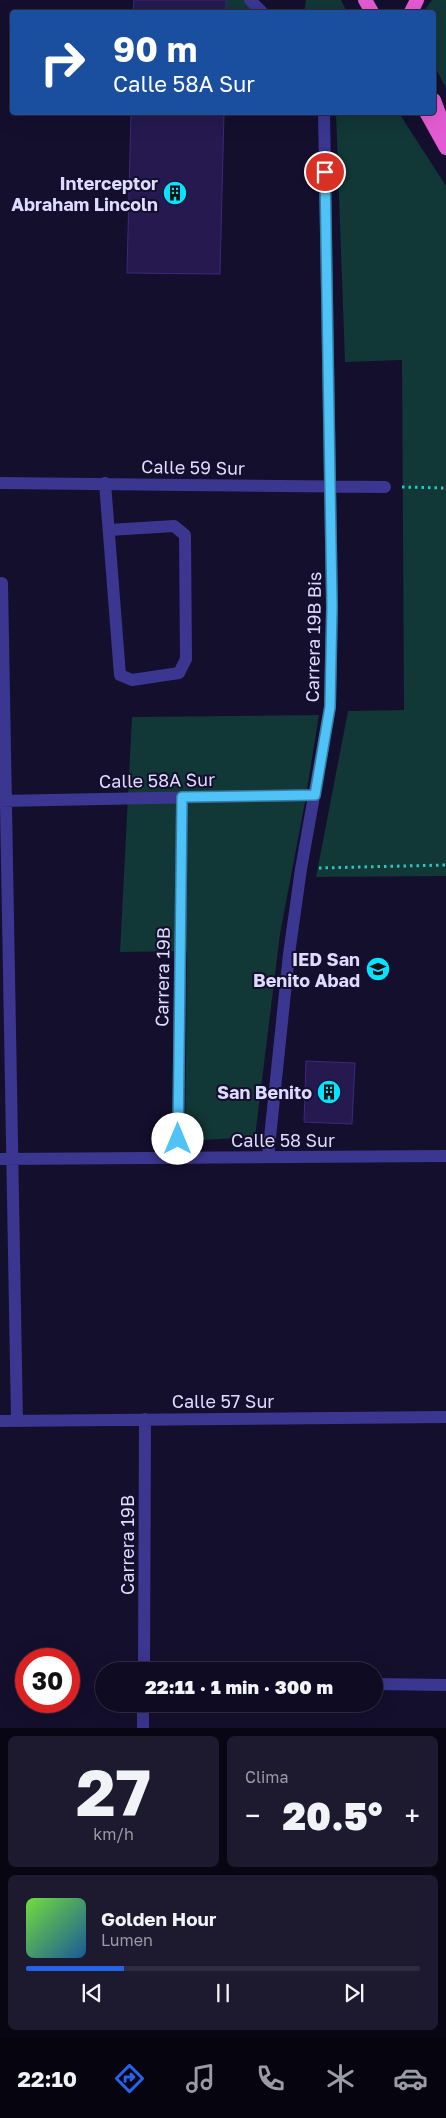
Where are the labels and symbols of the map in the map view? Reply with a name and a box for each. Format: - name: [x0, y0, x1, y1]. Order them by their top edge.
- pin: [304, 151, 346, 193]
- place label: Interceptor Abraham Lincoln: [11, 172, 158, 215]
- building icon: Interceptor Abraham Lincoln: [162, 180, 188, 206]
- street label: Calle 59 Sur: [141, 455, 245, 479]
- street label: Carrera 19B Bis: [301, 571, 325, 703]
- street label: Calle 58A Sur: [99, 768, 215, 792]
- street label: Carrera 19B: [150, 927, 174, 1027]
- place label: IED San Benito Abad: [253, 948, 360, 991]
- school or university icon: IED San Benito Abad: [365, 956, 391, 982]
- building icon: San Benito: [316, 1079, 342, 1105]
- place label: San Benito: [217, 1081, 312, 1103]
- position arrow: [151, 1112, 203, 1164]
- street label: Calle 58 Sur: [231, 1129, 335, 1151]
- street label: Calle 57 Sur: [172, 1390, 274, 1412]
- street label: Carrera 19B: [116, 1495, 138, 1595]
- speed limit sign: 30: [15, 1648, 80, 1713]

